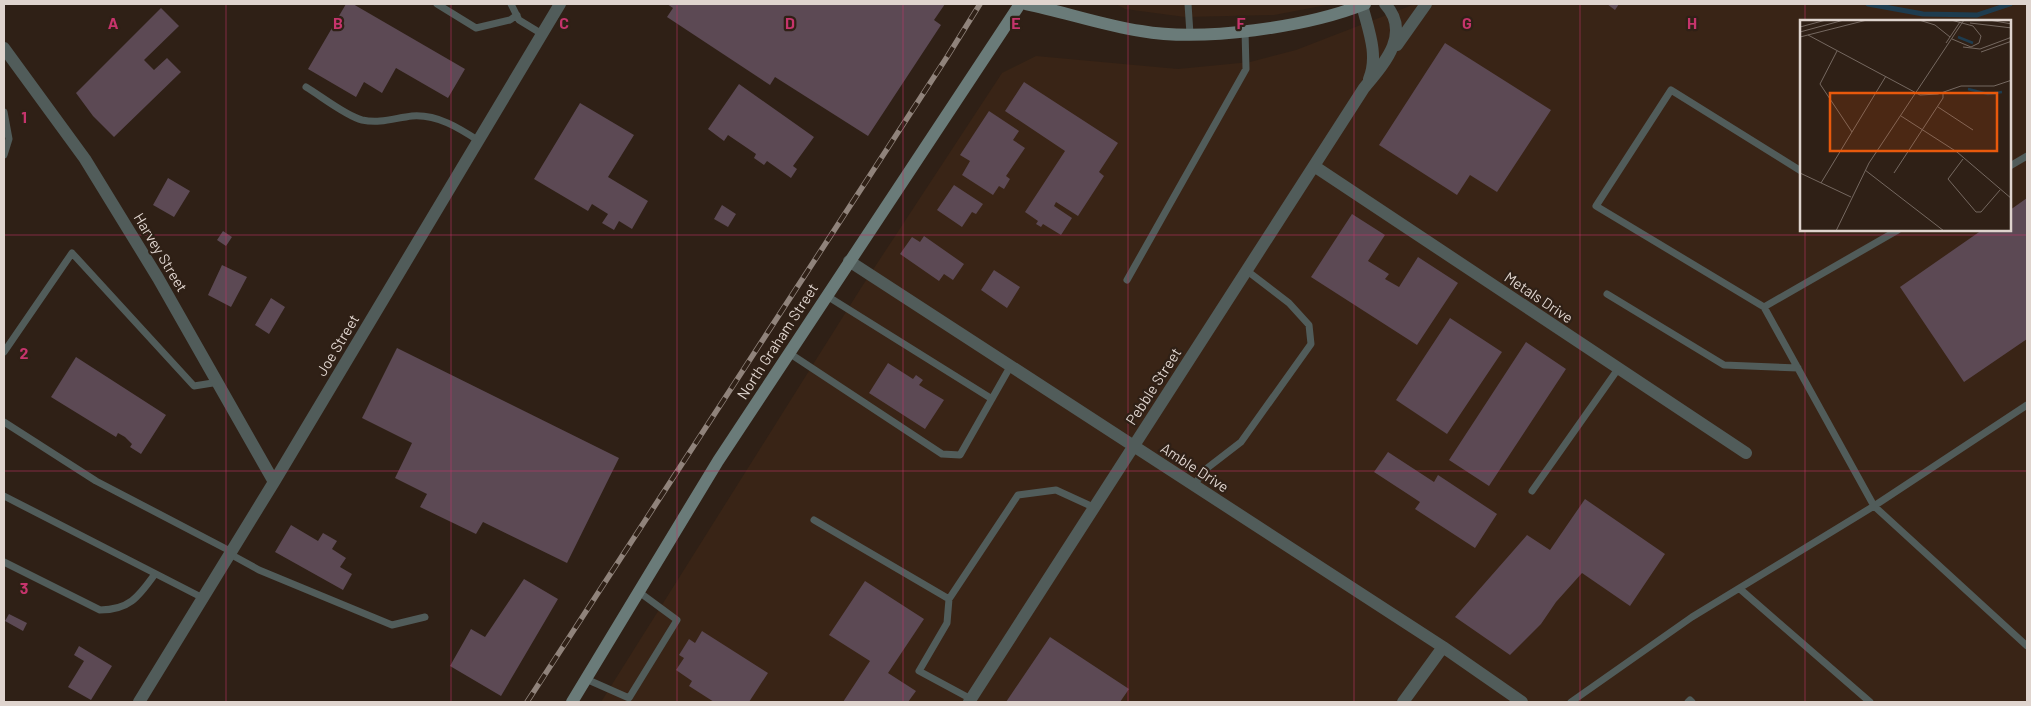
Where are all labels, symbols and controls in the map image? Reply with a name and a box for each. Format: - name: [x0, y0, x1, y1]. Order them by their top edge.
- text: A: [108, 13, 119, 32]
- text: B: [333, 13, 343, 32]
- text: C: [559, 13, 569, 32]
- text: D: [785, 13, 795, 32]
- text: E: [1011, 13, 1021, 32]
- text: F: [1237, 13, 1246, 32]
- text: G: [1462, 13, 1472, 32]
- text: H: [1687, 13, 1697, 32]
- inset map: [1800, 20, 2011, 231]
- text: 1: [21, 107, 27, 126]
- street label: Harvey Street: [130, 209, 192, 295]
- street label: Metals Drive: [1501, 267, 1577, 327]
- street label: North Graham Street: [733, 280, 821, 402]
- street label: Joe Street: [312, 311, 362, 379]
- text: 2: [20, 343, 29, 362]
- street label: Pebble Street: [1121, 344, 1185, 428]
- street label: Amble Drive: [1158, 438, 1232, 496]
- text: 3: [20, 578, 28, 597]

